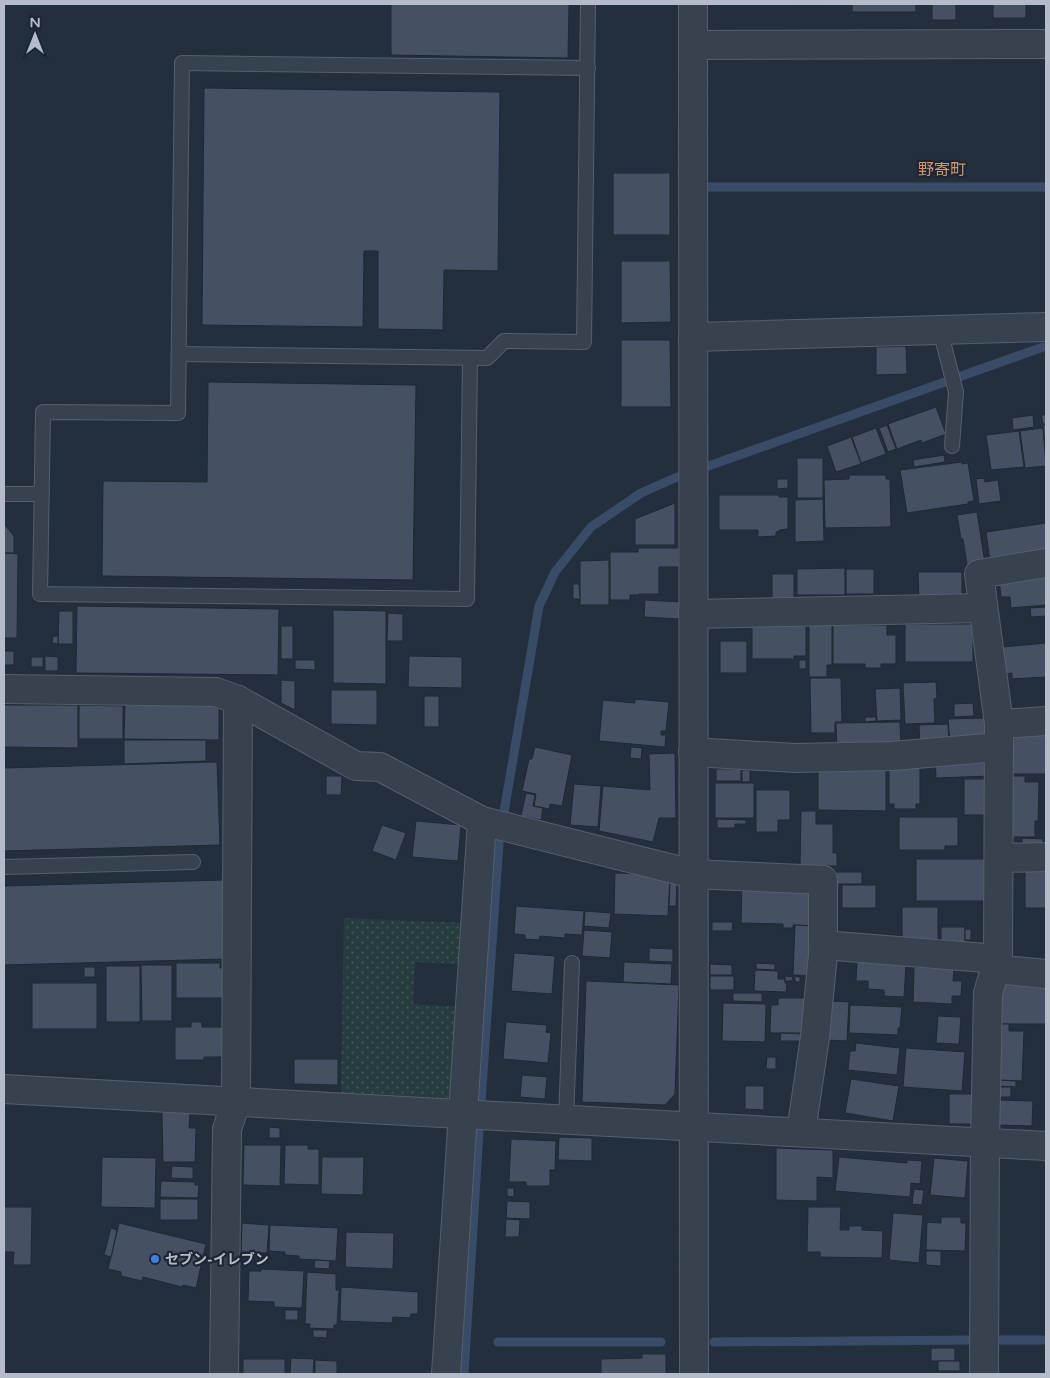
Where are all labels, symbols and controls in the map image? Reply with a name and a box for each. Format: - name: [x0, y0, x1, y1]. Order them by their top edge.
- north arrow: [10, 10, 60, 60]
- text: N: [29, 14, 41, 31]
- district label: 野寄町: [918, 160, 966, 180]
- place label: セブン-イレブン: [165, 1251, 269, 1268]
- marker: セブン-イレブン: [149, 1253, 161, 1265]

